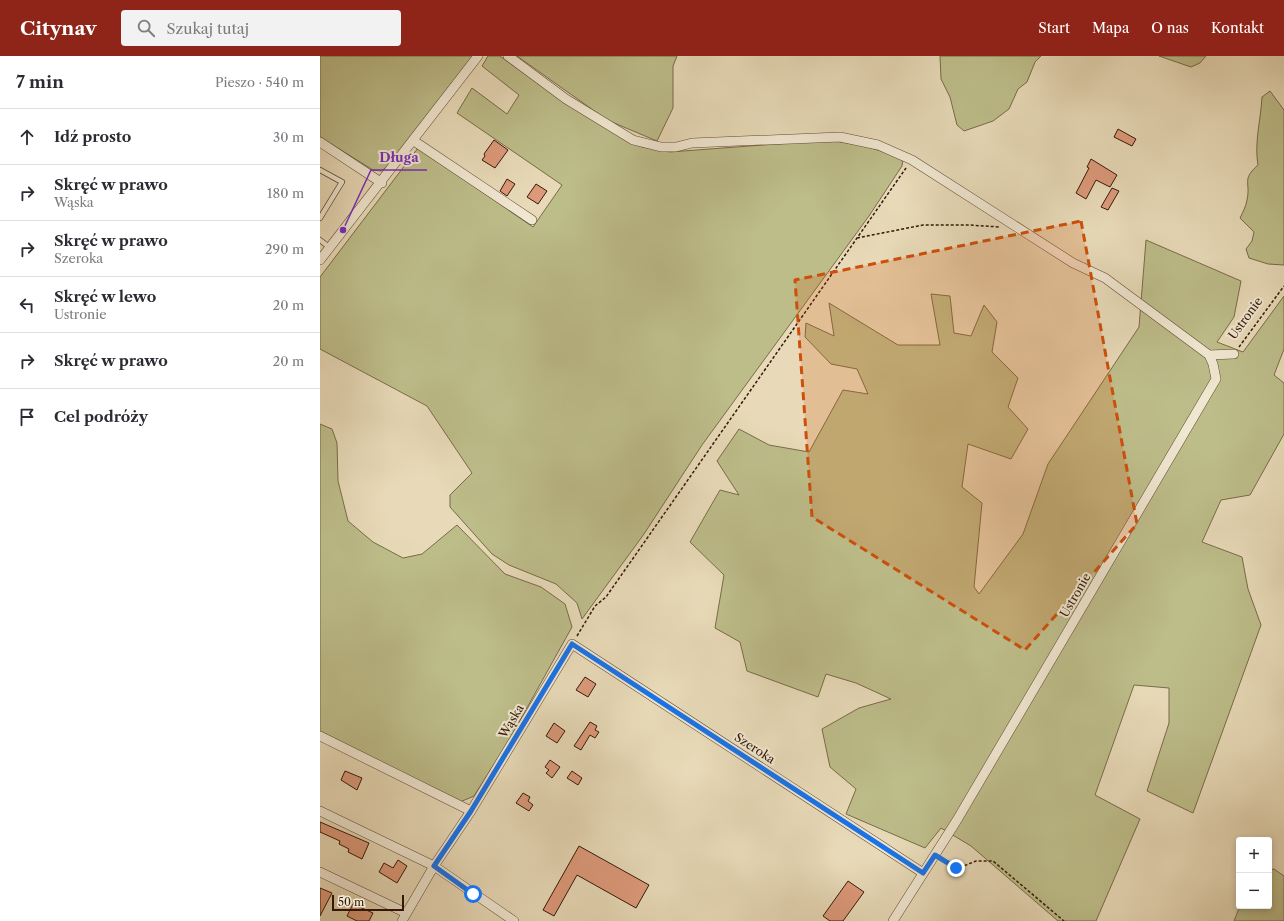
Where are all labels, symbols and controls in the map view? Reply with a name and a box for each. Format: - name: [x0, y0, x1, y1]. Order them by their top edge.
- search box: [121, 10, 401, 46]
- text: Citynav: [20, 17, 97, 40]
- icon: search: [135, 17, 157, 39]
- text: Szukaj tutaj: [167, 19, 249, 38]
- text: Start: [1038, 19, 1070, 37]
- text: Mapa: [1092, 19, 1129, 37]
- text: O nas: [1151, 19, 1189, 37]
- text: Kontakt: [1211, 19, 1264, 37]
- text: 7 min: [16, 72, 64, 92]
- text: Pieszo · 540 m: [215, 74, 304, 90]
- icon: ahead: [16, 126, 38, 148]
- text: Idź prosto: [54, 127, 131, 146]
- text: 30 m: [273, 129, 304, 145]
- callout: Długa: [371, 145, 427, 170]
- text: Długa: [379, 149, 419, 165]
- text: Skręć w prawo: [54, 175, 168, 194]
- icon: right: [16, 182, 38, 204]
- text: 180 m: [267, 185, 304, 201]
- text: Wąska: [54, 194, 94, 210]
- text: Skręć w prawo: [54, 231, 168, 250]
- icon: right: [16, 238, 38, 260]
- text: 290 m: [265, 241, 304, 257]
- text: Szeroka: [54, 250, 103, 266]
- text: Skręć w lewo: [54, 287, 156, 306]
- icon: left: [16, 294, 38, 316]
- street label: Ustronie: [1225, 294, 1265, 342]
- text: 20 m: [273, 297, 304, 313]
- text: Ustronie: [54, 306, 107, 322]
- icon: right: [16, 350, 38, 372]
- text: Skręć w prawo: [54, 351, 168, 370]
- text: 20 m: [273, 353, 304, 369]
- icon: arrive: [16, 406, 38, 428]
- text: Cel podróży: [54, 407, 148, 426]
- street label: Ustronie: [1056, 570, 1094, 620]
- street label: Wąska: [495, 701, 527, 741]
- street label: Szeroka: [732, 729, 779, 767]
- map controls: [1236, 837, 1272, 909]
- button: +: [1236, 837, 1272, 873]
- route end: [947, 859, 965, 877]
- button: −: [1236, 873, 1272, 909]
- route start: [464, 885, 482, 903]
- scale bar: [332, 893, 404, 912]
- text: 50 m: [338, 895, 364, 909]

